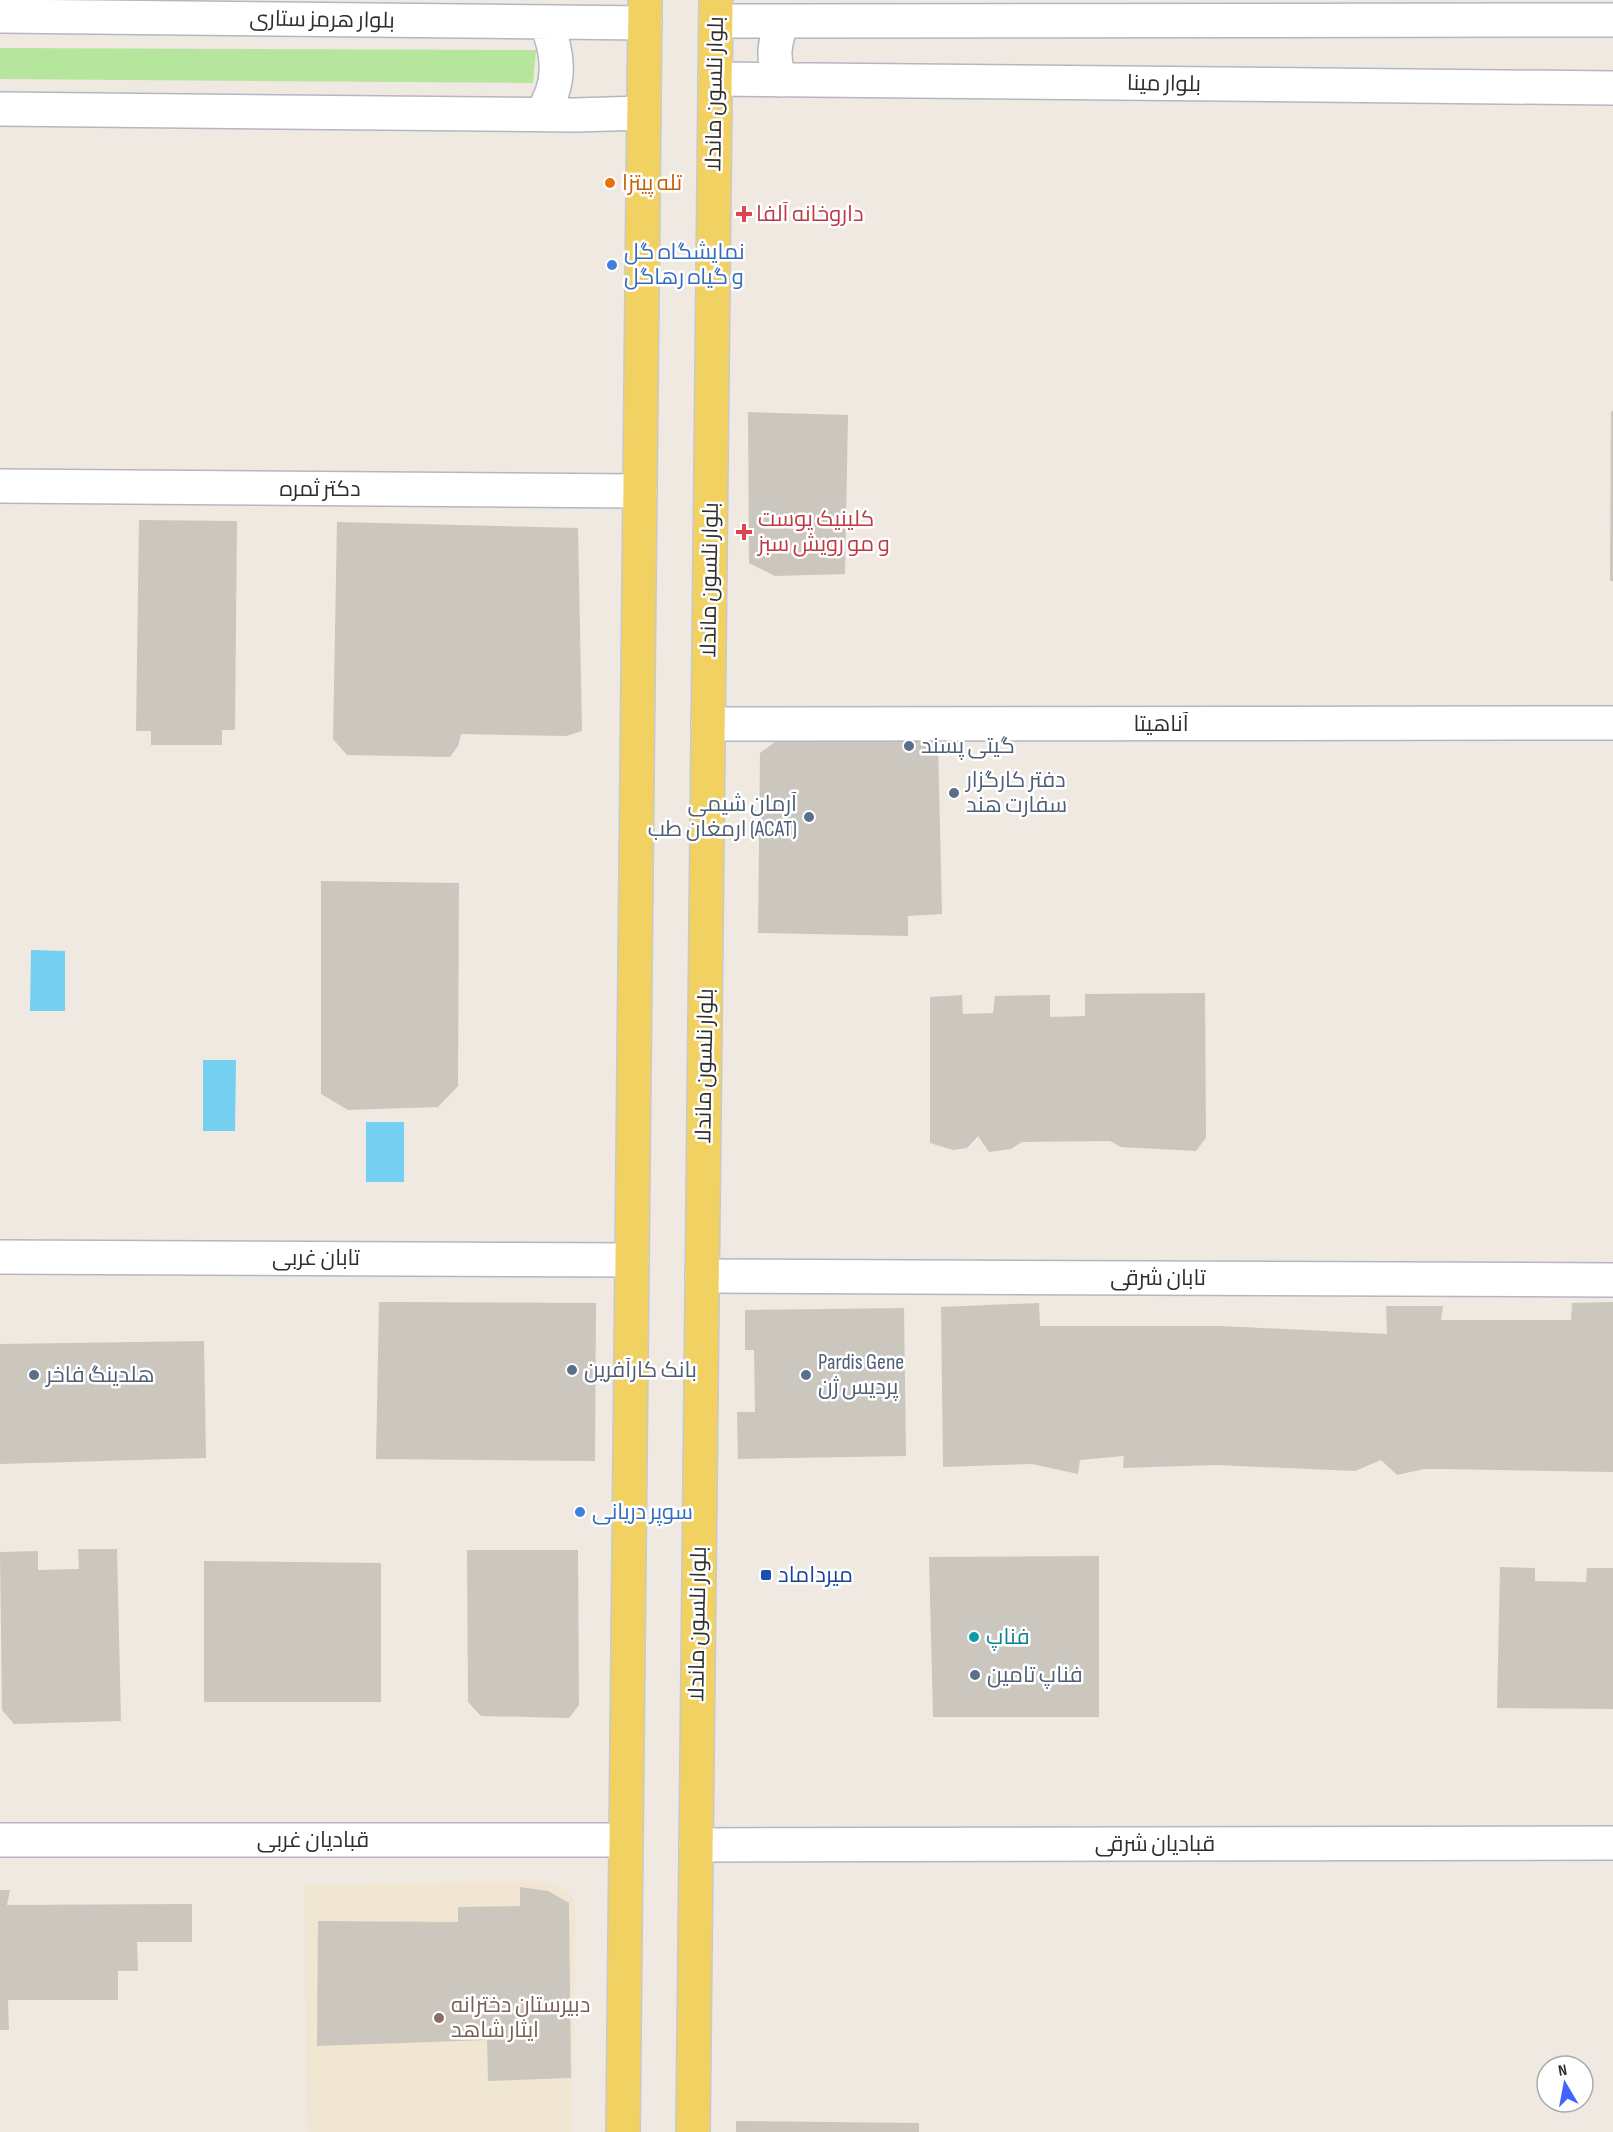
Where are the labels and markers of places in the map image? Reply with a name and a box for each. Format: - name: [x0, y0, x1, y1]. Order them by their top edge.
- place label: تله پیتزا: [622, 170, 682, 197]
- marker: تله پیتزا: [603, 176, 617, 190]
- place label: داروخانه آلفا: [756, 201, 864, 228]
- marker: داروخانه آلفا: [737, 207, 751, 221]
- place label: نمایشگاه گل و گیاه رهاگل: [624, 239, 745, 291]
- marker: نمایشگاه گل و گیاه رهاگل: [605, 258, 619, 272]
- place label: کلینیک پوست و مو رویش سبز: [756, 506, 890, 558]
- marker: کلینیک پوست و مو رویش سبز: [735, 523, 753, 541]
- place label: گیتی پسند: [921, 733, 1015, 760]
- marker: گیتی پسند: [902, 739, 916, 753]
- place label: دفتر کارگزار سفارت هند: [964, 767, 1067, 819]
- marker: دفتر کارگزار سفارت هند: [947, 786, 961, 800]
- place label: آرمان شیمی ارمغان طب (ACAT): [648, 791, 797, 843]
- marker: آرمان شیمی ارمغان طب (ACAT): [802, 810, 816, 824]
- place label: Pardis Gene پردیس ژن: [818, 1349, 904, 1401]
- place label: بانک کارآفرین: [584, 1357, 697, 1384]
- place label: هلدینگ فاخر: [44, 1362, 155, 1389]
- marker: بانک کارآفرین: [565, 1363, 579, 1377]
- marker: هلدینگ فاخر: [27, 1368, 41, 1382]
- marker: Pardis Gene پردیس ژن: [799, 1368, 813, 1382]
- place label: سوپر دریانی: [592, 1499, 693, 1526]
- marker: سوپر دریانی: [573, 1505, 587, 1519]
- place label: میرداماد: [778, 1562, 853, 1589]
- marker: میرداماد: [759, 1568, 773, 1582]
- place label: فناپ: [986, 1624, 1030, 1651]
- marker: فناپ: [967, 1630, 981, 1644]
- place label: فناپ تامین: [987, 1662, 1083, 1689]
- marker: فناپ تامین: [968, 1668, 982, 1682]
- place label: دبیرستان دخترانه ایثار شاهد: [451, 1992, 590, 2044]
- marker: دبیرستان دخترانه ایثار شاهد: [432, 2011, 446, 2025]

